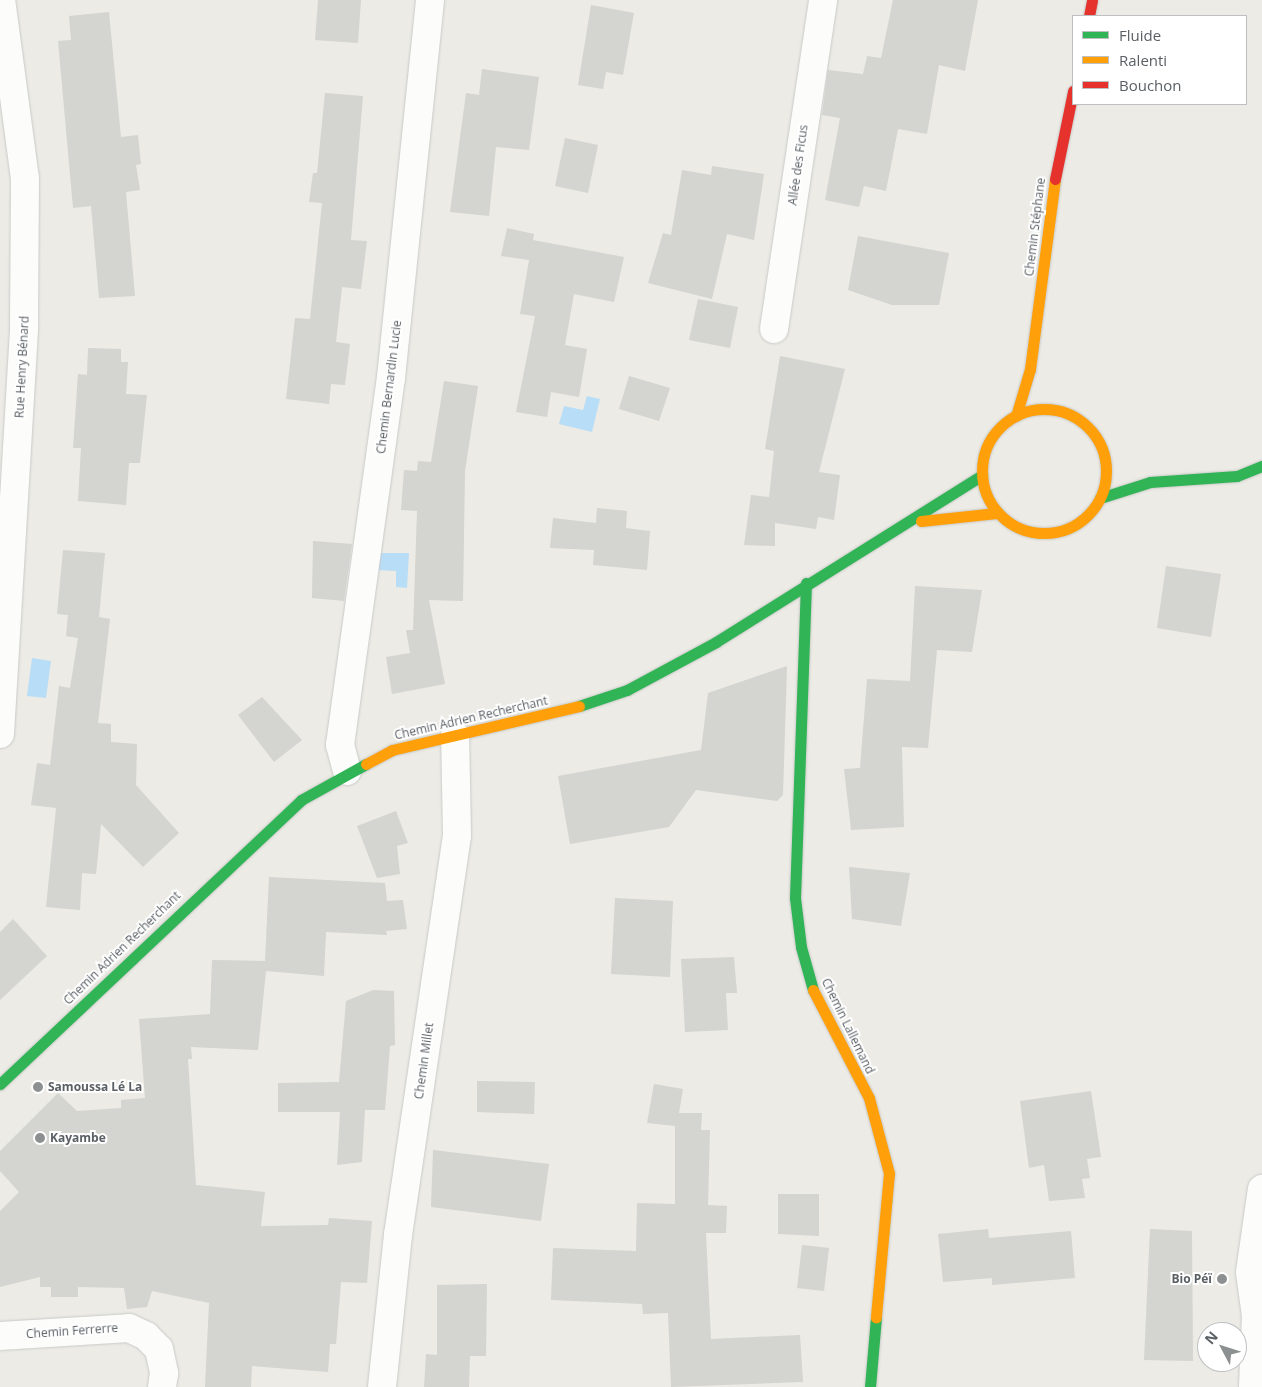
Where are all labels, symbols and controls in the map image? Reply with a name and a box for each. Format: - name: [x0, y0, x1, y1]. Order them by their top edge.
- legend: [1072, 15, 1247, 105]
- text: Fluide: [1119, 25, 1161, 45]
- text: Ralenti: [1119, 50, 1167, 70]
- text: Bouchon: [1119, 75, 1182, 95]
- street label: Allée des Ficus: [785, 124, 811, 206]
- street label: Chemin Stéphane: [1022, 177, 1048, 277]
- street label: Rue Henry Bénard: [12, 316, 32, 418]
- street label: Chemin Bernardin Lucie: [374, 319, 404, 455]
- street label: Chemin Adrien Recherchant: [393, 693, 549, 743]
- street label: Chemin Adrien Recherchant: [61, 888, 183, 1008]
- street label: Chemin Lallemand: [819, 976, 877, 1076]
- street label: Chemin Millet: [412, 1022, 436, 1100]
- place label: Samoussa Lé La: [48, 1080, 142, 1094]
- marker: Samoussa Lé La: [32, 1081, 44, 1093]
- place label: Kayambe: [50, 1131, 106, 1145]
- marker: Kayambe: [34, 1132, 46, 1144]
- place label: Bio Péï: [1171, 1272, 1212, 1286]
- marker: Bio Péï: [1216, 1273, 1228, 1285]
- street label: Chemin Ferrerre: [25, 1321, 119, 1341]
- north arrow: [1197, 1322, 1247, 1372]
- text: N: [1200, 1327, 1222, 1348]

